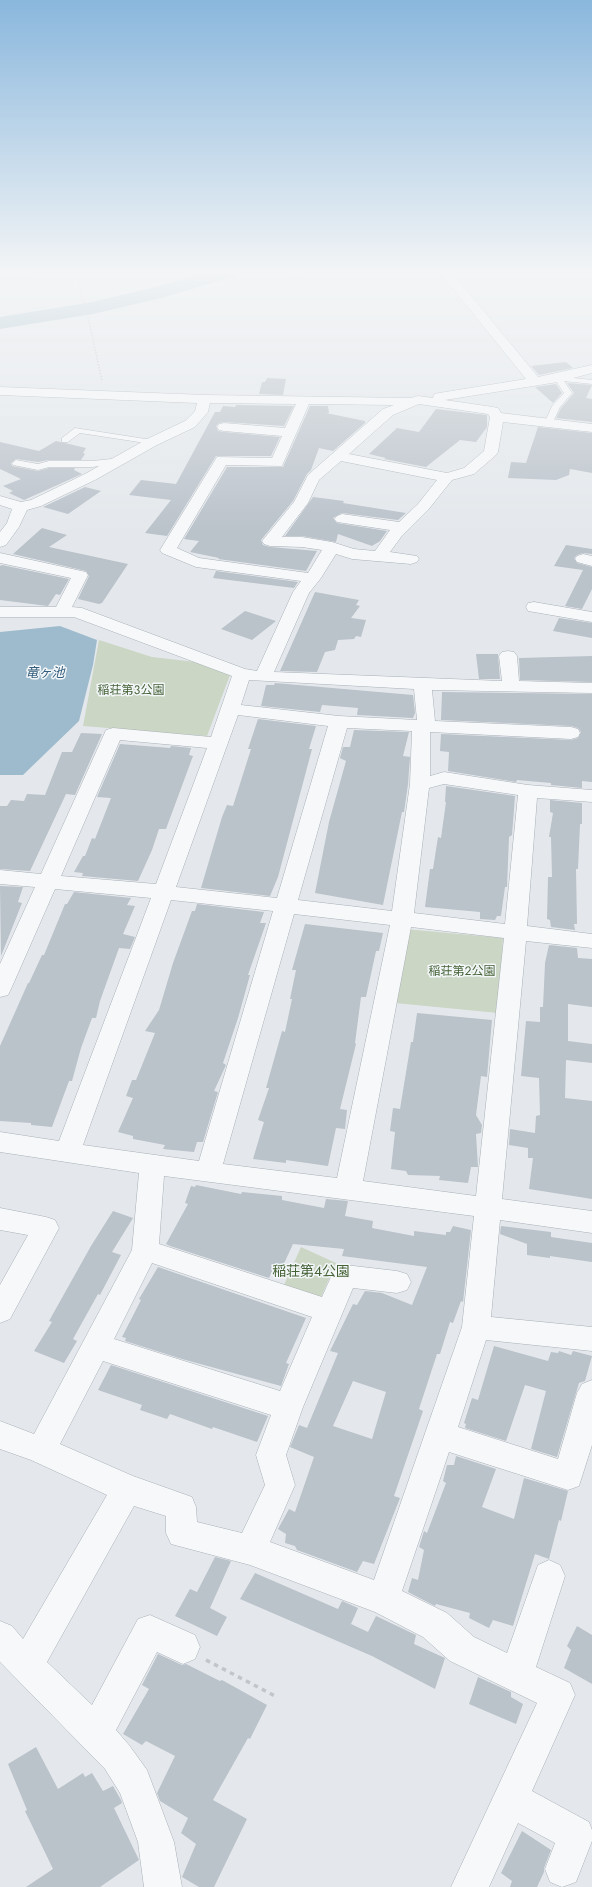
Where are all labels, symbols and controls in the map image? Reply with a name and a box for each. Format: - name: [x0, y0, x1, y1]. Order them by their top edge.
- water label: 竜ヶ池: [26, 666, 64, 682]
- park label: 稲荘第３公園: [98, 684, 164, 698]
- park label: 稲荘第２公園: [429, 965, 495, 979]
- park label: 稲荘第４公園: [272, 1265, 350, 1281]

